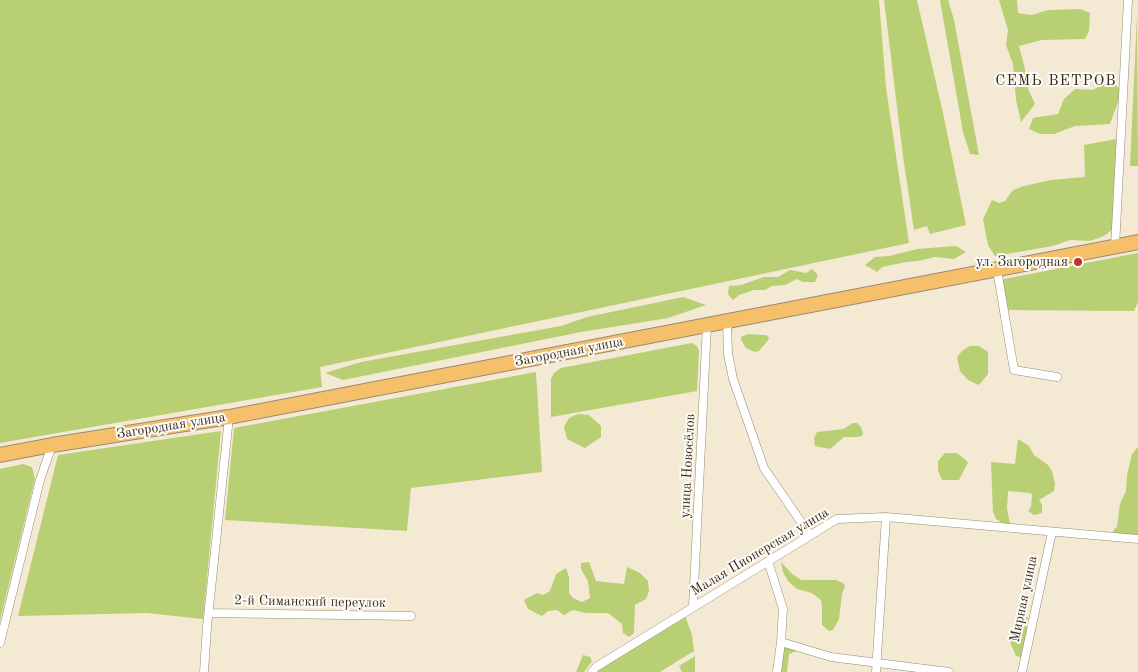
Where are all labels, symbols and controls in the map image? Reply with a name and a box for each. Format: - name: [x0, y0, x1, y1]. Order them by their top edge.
- district label: СЕМЬ ВЕТРОВ: [994, 72, 1118, 90]
- place label: ул. Загородная: [976, 254, 1068, 270]
- marker: ул. Загородная: [1072, 256, 1084, 268]
- street label: Загородная улица: [513, 333, 625, 371]
- street label: Загородная улица: [115, 409, 227, 443]
- street label: улица Новосёлов: [677, 413, 699, 519]
- street label: Малая Пионерская улица: [688, 504, 832, 600]
- street label: Мирная улица: [1007, 554, 1041, 644]
- street label: 2-й Симанский переулок: [234, 592, 386, 612]

